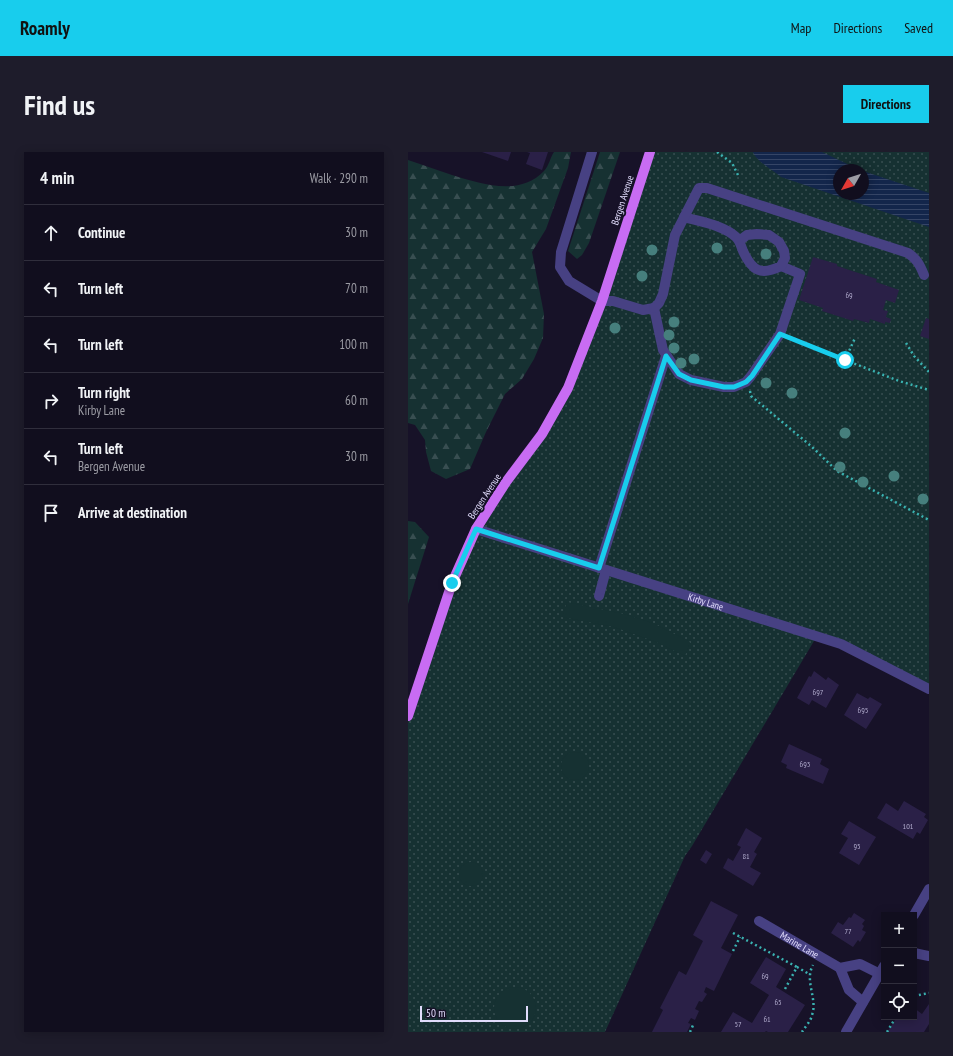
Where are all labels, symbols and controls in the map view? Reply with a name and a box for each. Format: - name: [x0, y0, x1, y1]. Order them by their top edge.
- text: Roamly: [20, 16, 70, 40]
- text: Map: [791, 19, 811, 37]
- text: Directions: [833, 19, 882, 37]
- text: Saved: [904, 19, 933, 37]
- button: Directions: [843, 85, 929, 123]
- text: Find us: [24, 86, 95, 123]
- north arrow: [833, 164, 869, 200]
- text: 4 min: [40, 167, 74, 189]
- text: Walk · 290 m: [310, 170, 368, 187]
- street label: Bergen Avenue: [608, 174, 637, 227]
- icon: ahead: [40, 222, 62, 244]
- text: Continue: [78, 223, 125, 242]
- text: 30 m: [345, 224, 368, 241]
- icon: left: [40, 278, 62, 300]
- text: Turn left: [78, 279, 123, 298]
- text: 70 m: [345, 280, 368, 297]
- house number: 69: [845, 290, 853, 300]
- icon: left: [40, 334, 62, 356]
- text: Turn left: [78, 335, 123, 354]
- text: 100 m: [339, 336, 368, 353]
- route start: [836, 351, 854, 369]
- text: Turn right: [78, 383, 130, 402]
- icon: right: [40, 390, 62, 412]
- text: 60 m: [345, 392, 368, 409]
- text: Kirby Lane: [78, 402, 125, 419]
- text: Turn left: [78, 439, 123, 458]
- icon: left: [40, 446, 62, 468]
- text: 30 m: [345, 448, 368, 465]
- text: Bergen Avenue: [78, 458, 145, 475]
- street label: Bergen Avenue: [465, 471, 504, 521]
- icon: arrive: [40, 502, 62, 524]
- text: Arrive at destination: [78, 503, 187, 522]
- route end: [443, 574, 461, 592]
- street label: Kirby Lane: [686, 590, 725, 614]
- house number: 697: [813, 687, 824, 697]
- house number: 695: [858, 705, 868, 715]
- house number: 693: [800, 759, 811, 769]
- house number: 101: [903, 821, 914, 831]
- house number: 95: [853, 841, 861, 851]
- house number: 81: [742, 851, 750, 861]
- map controls: [881, 912, 917, 1020]
- button: +: [881, 912, 917, 948]
- house number: 77: [844, 926, 852, 936]
- street label: Marine Lane: [778, 929, 821, 961]
- button: −: [881, 948, 917, 984]
- house number: 69: [761, 971, 769, 981]
- button: locate: [881, 984, 917, 1020]
- house number: 65: [774, 997, 782, 1007]
- scale bar: [420, 1004, 528, 1023]
- text: 50 m: [426, 1006, 445, 1020]
- house number: 61: [763, 1014, 771, 1024]
- house number: 57: [734, 1019, 742, 1029]

